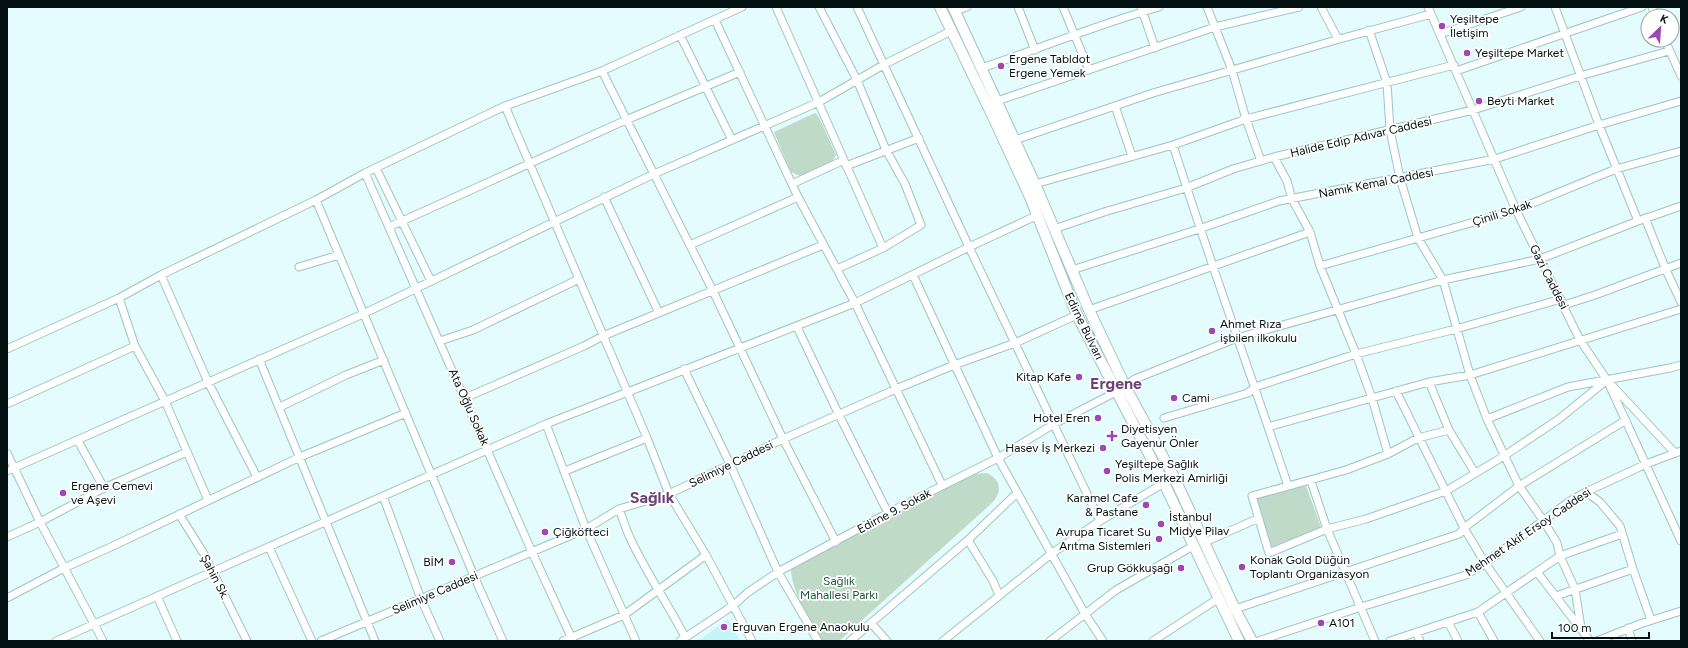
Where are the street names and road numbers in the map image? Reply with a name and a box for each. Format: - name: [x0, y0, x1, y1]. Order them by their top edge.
- street label: Halide Edip Adıvar Caddesi: [1289, 114, 1433, 160]
- street label: Namık Kemal Caddesi: [1317, 165, 1435, 201]
- street label: Çinili Sokak: [1471, 197, 1533, 229]
- street label: Gazi Caddesi: [1527, 242, 1571, 312]
- street label: Edirne Bulvarı: [1062, 290, 1106, 362]
- street label: Ata Oğlu Sokak: [446, 367, 492, 448]
- street label: Selimiye Caddesi: [687, 438, 775, 490]
- street label: Mehmet Akif Ersoy Caddesi: [1463, 485, 1593, 579]
- street label: Edirne 9. Sokak: [855, 486, 933, 536]
- street label: Şahin Sk.: [198, 552, 232, 602]
- street label: Selimiye Caddesi: [390, 569, 480, 617]

